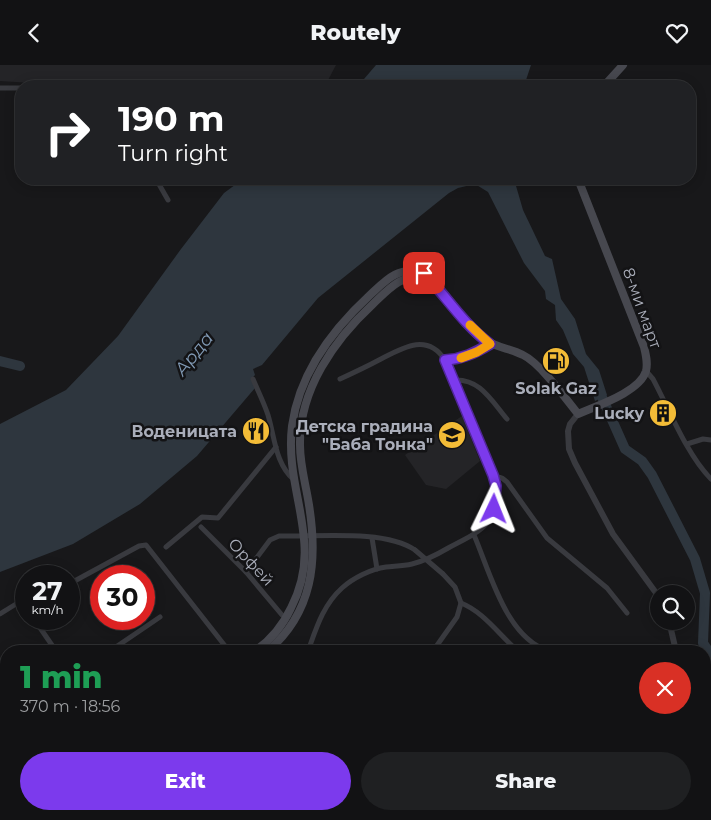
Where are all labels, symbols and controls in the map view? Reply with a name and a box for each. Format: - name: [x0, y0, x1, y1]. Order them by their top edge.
- icon: back: [20, 19, 48, 47]
- text: Routely: [310, 19, 401, 46]
- icon: heart: [663, 19, 691, 47]
- text: 190 m: [118, 97, 224, 140]
- icon: right: [35, 100, 100, 165]
- text: Turn right: [118, 140, 228, 167]
- pin: [403, 252, 445, 294]
- icon: arrive: [410, 259, 438, 287]
- street label: 8-ми март: [619, 265, 665, 351]
- water label: Арда: [169, 328, 218, 381]
- fuel station icon: Solak Gaz: [541, 346, 571, 376]
- place label: Solak Gaz: [515, 379, 597, 398]
- building icon: Lucky: [648, 398, 678, 428]
- place label: Lucky: [594, 404, 644, 423]
- restaurant icon: Воденицата: [241, 416, 271, 446]
- place label: Детска градина "Баба Тонка": [296, 417, 433, 454]
- school or university icon: Детска градина "Баба Тонка": [437, 420, 467, 450]
- place label: Воденицата: [132, 422, 237, 441]
- position arrow: [467, 482, 519, 534]
- street label: Орфей: [224, 534, 278, 590]
- speed limit sign: 30: [90, 565, 155, 630]
- text: 27: [32, 576, 63, 606]
- map controls: [650, 585, 695, 630]
- button: search: [650, 585, 695, 630]
- text: km/h: [31, 602, 64, 617]
- text: 1 min: [20, 659, 103, 696]
- button: close: [639, 662, 691, 714]
- text: 370 m · 18:56: [20, 697, 120, 716]
- button: Exit: [20, 752, 351, 810]
- button: Share: [361, 752, 691, 810]

